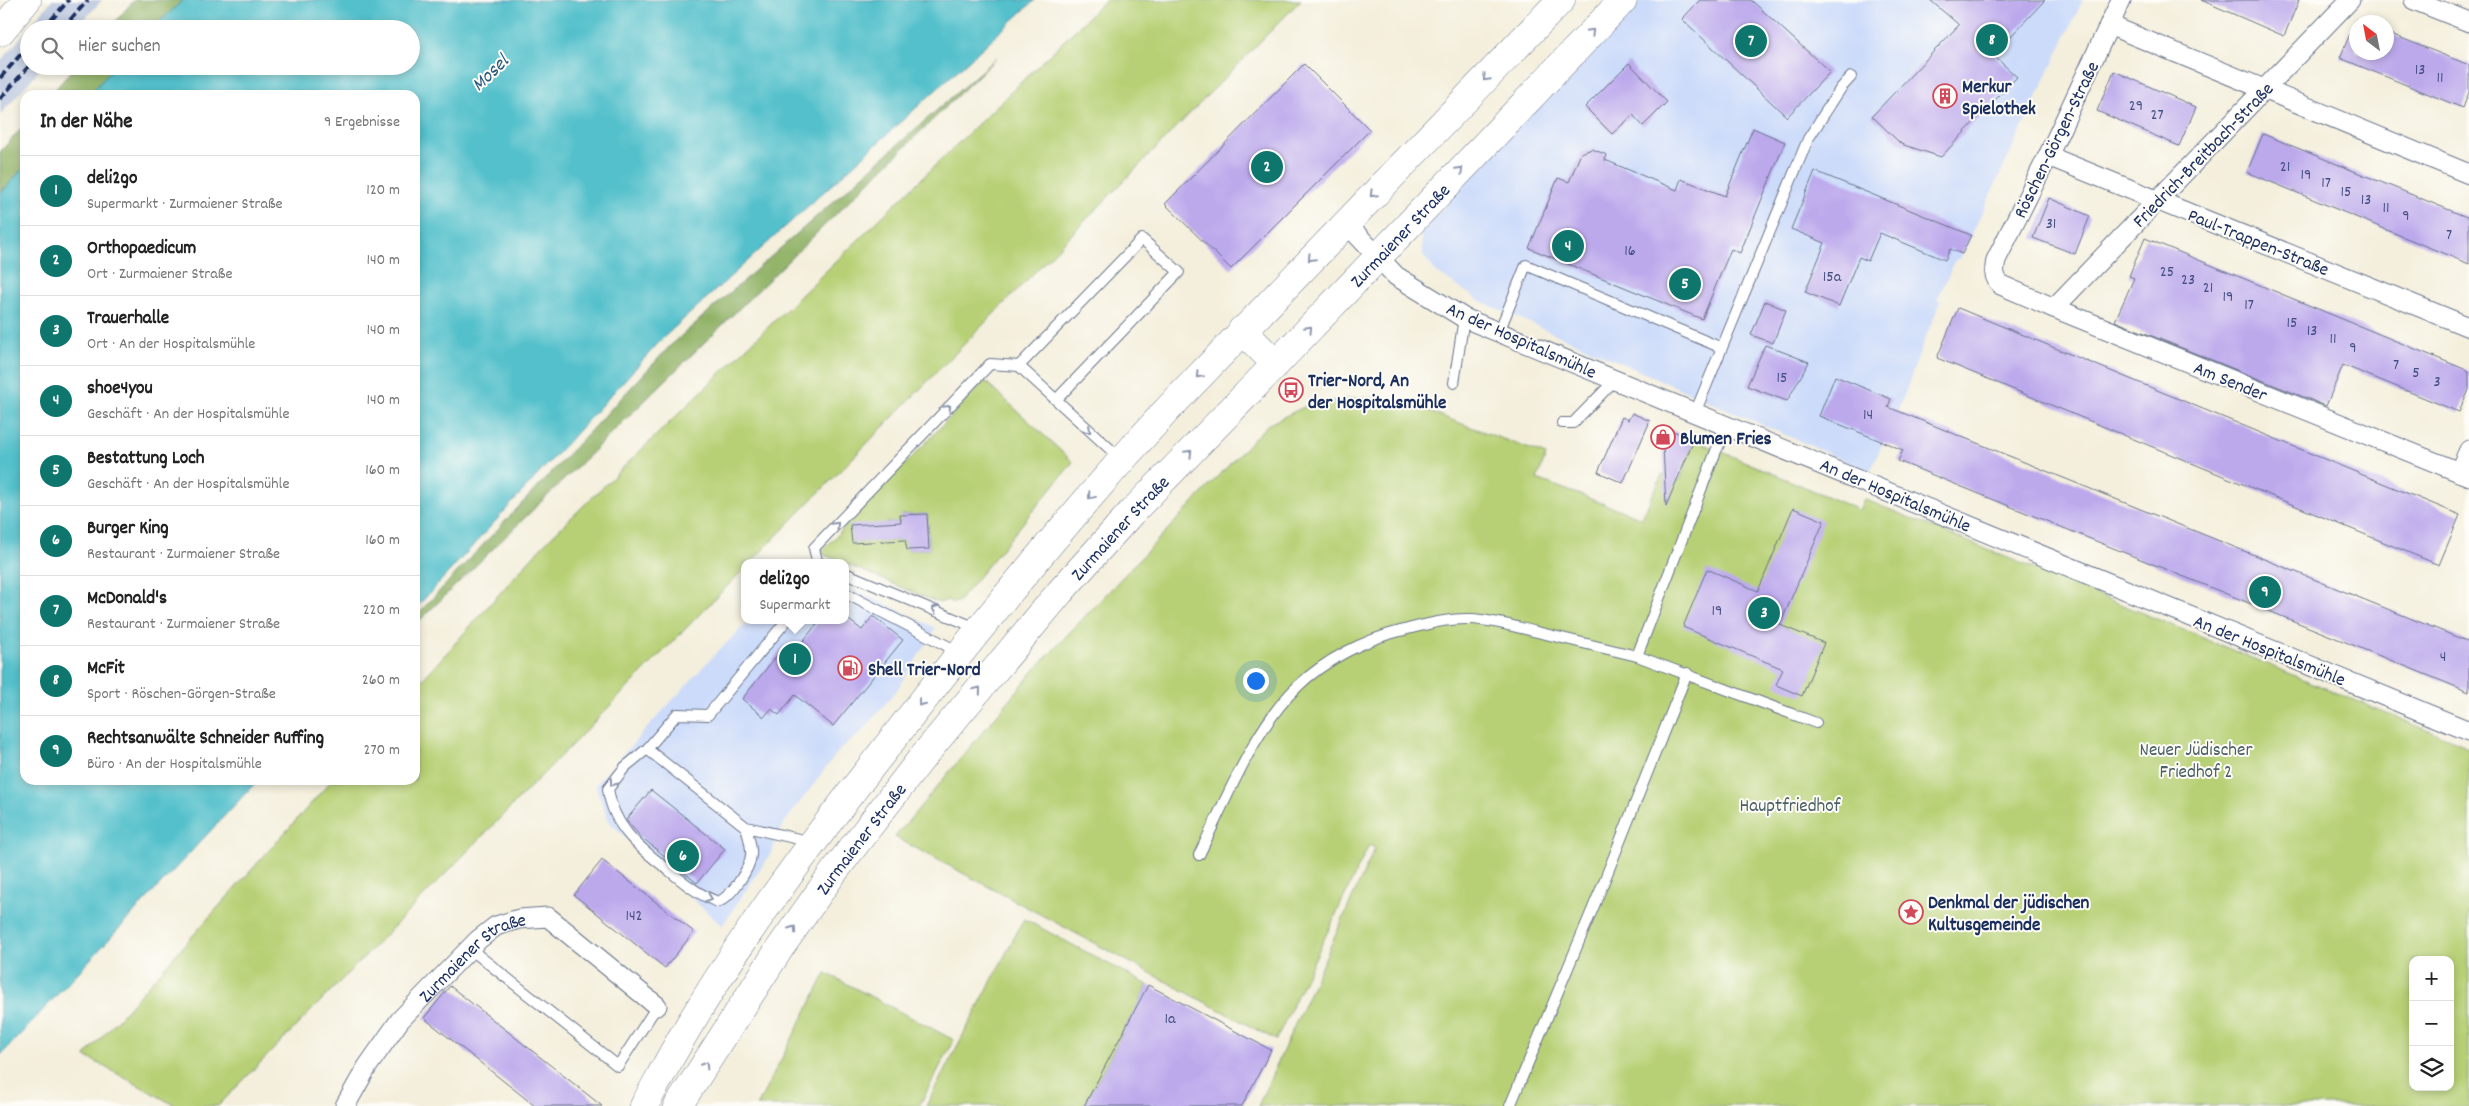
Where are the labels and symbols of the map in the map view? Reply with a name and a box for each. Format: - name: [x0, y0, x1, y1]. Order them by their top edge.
- north arrow: [2349, 15, 2394, 60]
- pin: 8: [1976, 21, 2008, 59]
- pin: 7: [1735, 22, 1767, 60]
- one-way arrow: [1586, 29, 1595, 38]
- water label: Mosel: [466, 48, 518, 99]
- street label: Röschen-Görgen-Straße: [2008, 58, 2108, 224]
- house number: 13: [2415, 59, 2425, 82]
- house number: 11: [2436, 67, 2444, 90]
- one-way arrow: [1483, 72, 1492, 81]
- place label: Merkur Spielothek: [1962, 75, 2036, 124]
- street label: Friedrich-Breitbach-Straße: [2128, 78, 2281, 235]
- building icon: Merkur Spielothek: [1932, 83, 1958, 109]
- house number: 29: [2129, 95, 2143, 118]
- house number: 27: [2150, 104, 2164, 127]
- pin: 2: [1251, 148, 1283, 186]
- house number: 21: [2280, 156, 2290, 179]
- house number: 19: [2301, 164, 2311, 187]
- one-way arrow: [1454, 167, 1463, 176]
- house number: 17: [2321, 172, 2331, 195]
- street label: Zurmaiener Straße: [1346, 179, 1458, 295]
- house number: 15: [2341, 181, 2351, 204]
- one-way arrow: [1369, 188, 1378, 197]
- house number: 13: [2361, 189, 2371, 212]
- house number: 11: [2382, 197, 2390, 220]
- street label: Paul-Trappen-Straße: [2183, 204, 2332, 285]
- house number: 9: [2402, 205, 2410, 228]
- house number: 31: [2046, 213, 2056, 236]
- house number: 7: [2446, 224, 2452, 247]
- pin: 4: [1552, 227, 1584, 265]
- house number: 16: [1624, 240, 1636, 263]
- one-way arrow: [1308, 252, 1317, 261]
- house number: 25: [2160, 261, 2174, 284]
- pin: 5: [1669, 265, 1701, 303]
- house number: 15a: [1823, 266, 1842, 289]
- house number: 23: [2181, 269, 2195, 292]
- house number: 21: [2203, 277, 2213, 300]
- house number: 19: [2223, 286, 2233, 309]
- house number: 17: [2244, 294, 2254, 317]
- street label: An der Hospitalsmühle: [1441, 297, 1600, 387]
- house number: 15: [2287, 312, 2297, 335]
- house number: 13: [2307, 320, 2317, 343]
- one-way arrow: [1303, 326, 1312, 335]
- house number: 11: [2329, 328, 2337, 351]
- house number: 9: [2349, 337, 2357, 360]
- house number: 7: [2393, 354, 2399, 377]
- street label: Am Sender: [2189, 356, 2271, 410]
- house number: 5: [2412, 362, 2420, 385]
- house number: 15: [1777, 367, 1787, 390]
- one-way arrow: [1196, 369, 1205, 378]
- place label: Trier-Nord, An der Hospitalsmühle: [1308, 369, 1446, 418]
- house number: 3: [2433, 371, 2441, 394]
- bus stop icon: Trier-Nord, An der Hospitalsmühle: [1278, 377, 1304, 403]
- house number: 14: [1863, 404, 1873, 427]
- one-way arrow: [943, 405, 952, 414]
- one-way arrow: [1083, 424, 1092, 433]
- shop icon: Blumen Fries: [1650, 424, 1676, 450]
- place label: Blumen Fries: [1680, 427, 1772, 454]
- one-way arrow: [1183, 450, 1192, 459]
- street label: An der Hospitalsmühle: [1815, 453, 1974, 541]
- street label: Zurmaiener Straße: [1066, 471, 1177, 588]
- one-way arrow: [1088, 491, 1097, 500]
- one-way arrow: [830, 522, 839, 531]
- pin: 9: [2249, 573, 2281, 611]
- pin: 3: [1748, 594, 1780, 632]
- house number: 19: [1712, 600, 1722, 623]
- one-way arrow: [931, 605, 940, 616]
- street label: An der Hospitalsmühle: [2189, 609, 2349, 695]
- pin: 1: [779, 640, 811, 678]
- house number: 4: [2440, 646, 2446, 669]
- fuel station icon: Shell Trier-Nord: [837, 655, 863, 681]
- place label: Shell Trier-Nord: [868, 658, 981, 685]
- your location: [1243, 668, 1269, 694]
- one-way arrow: [973, 687, 981, 696]
- one-way arrow: [918, 697, 927, 707]
- park label: Neuer Jüdischer Friedhof 2: [2140, 738, 2252, 787]
- one-way arrow: [610, 777, 619, 787]
- street label: Zurmaiener Straße: [811, 779, 915, 902]
- park label: Hauptfriedhof: [1740, 794, 1842, 821]
- pin: 6: [667, 837, 699, 875]
- place label: Denkmal der jüdischen Kultusgemeinde: [1928, 891, 2089, 940]
- one-way arrow: [704, 892, 713, 902]
- place icon: Denkmal der jüdischen Kultusgemeinde: [1898, 899, 1924, 925]
- house number: 142: [625, 905, 643, 928]
- street label: Zurmaiener Straße: [414, 909, 527, 1010]
- one-way arrow: [787, 925, 796, 935]
- house number: 1a: [1164, 1008, 1176, 1031]
- one-way arrow: [698, 1062, 708, 1071]

